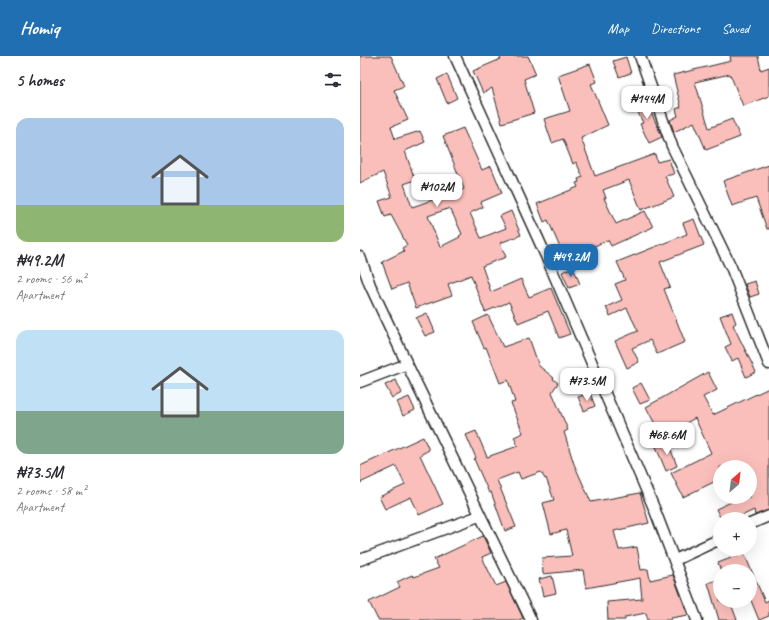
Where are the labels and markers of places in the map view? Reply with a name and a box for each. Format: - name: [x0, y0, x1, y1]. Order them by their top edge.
- pin: ₦144M: [619, 86, 675, 120]
- pin: ₦102M: [409, 174, 465, 208]
- pin: ₦49.2M: [538, 244, 604, 278]
- pin: ₦73.5M: [554, 368, 620, 402]
- pin: ₦68.6M: [634, 422, 700, 456]

